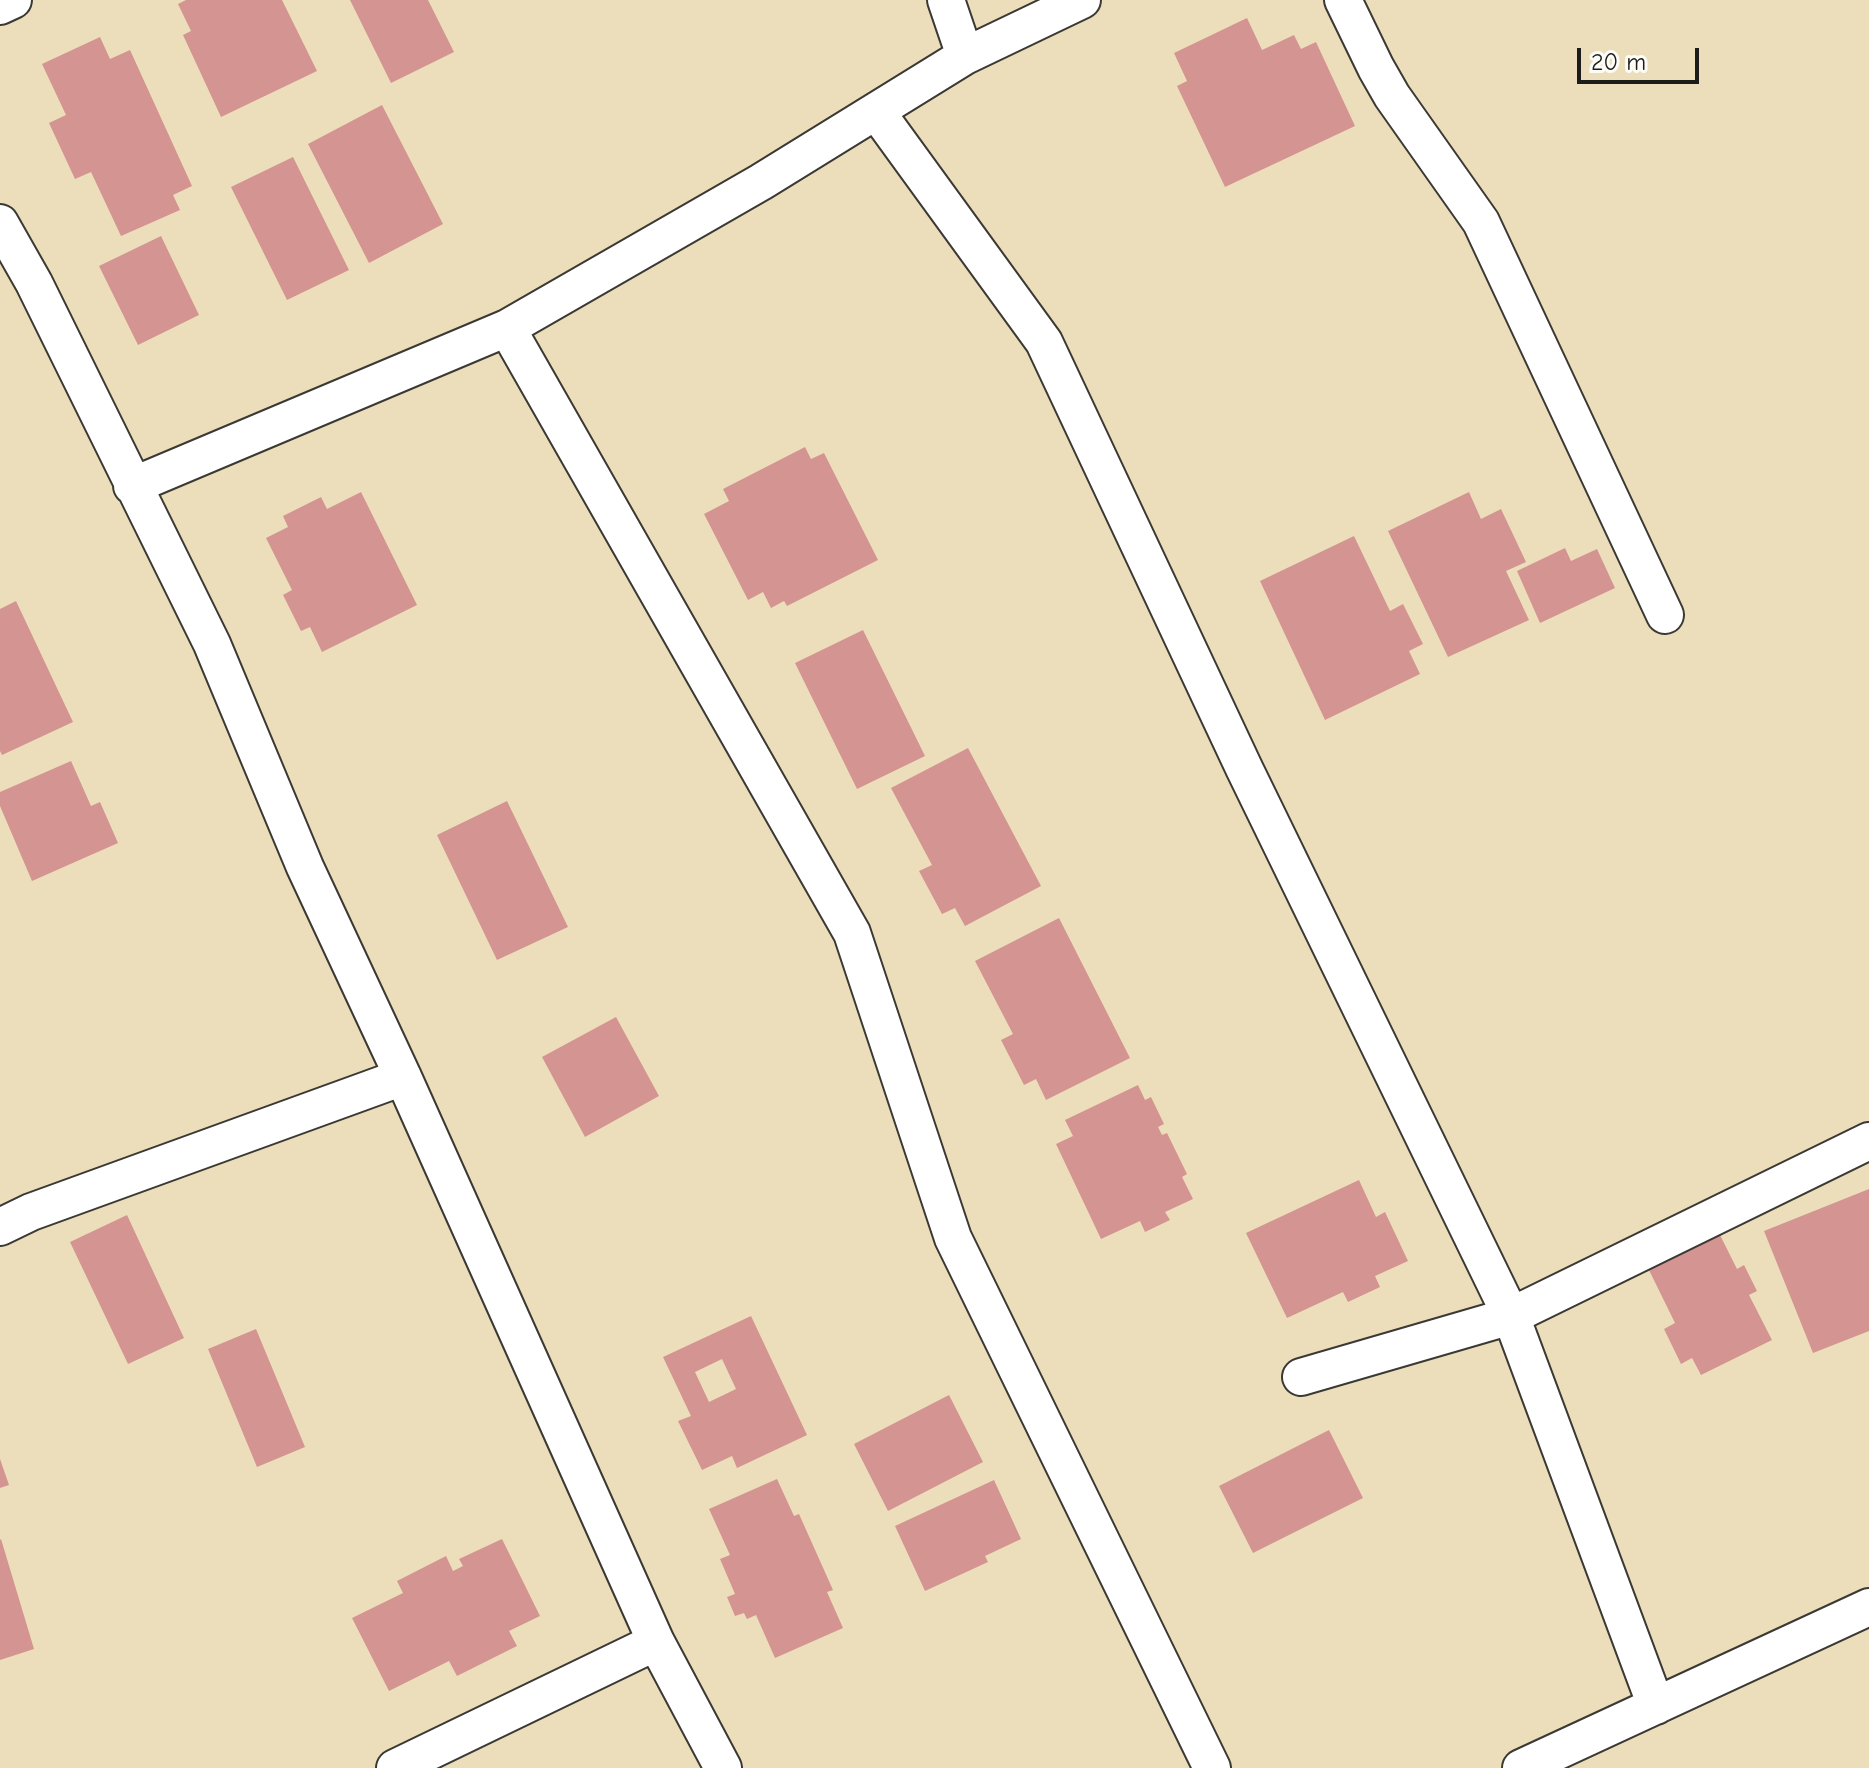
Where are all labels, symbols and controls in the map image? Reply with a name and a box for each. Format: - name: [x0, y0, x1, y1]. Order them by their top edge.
- scale bar: [1581, 32, 1703, 82]
- text: 20 m: [1591, 48, 1646, 76]

